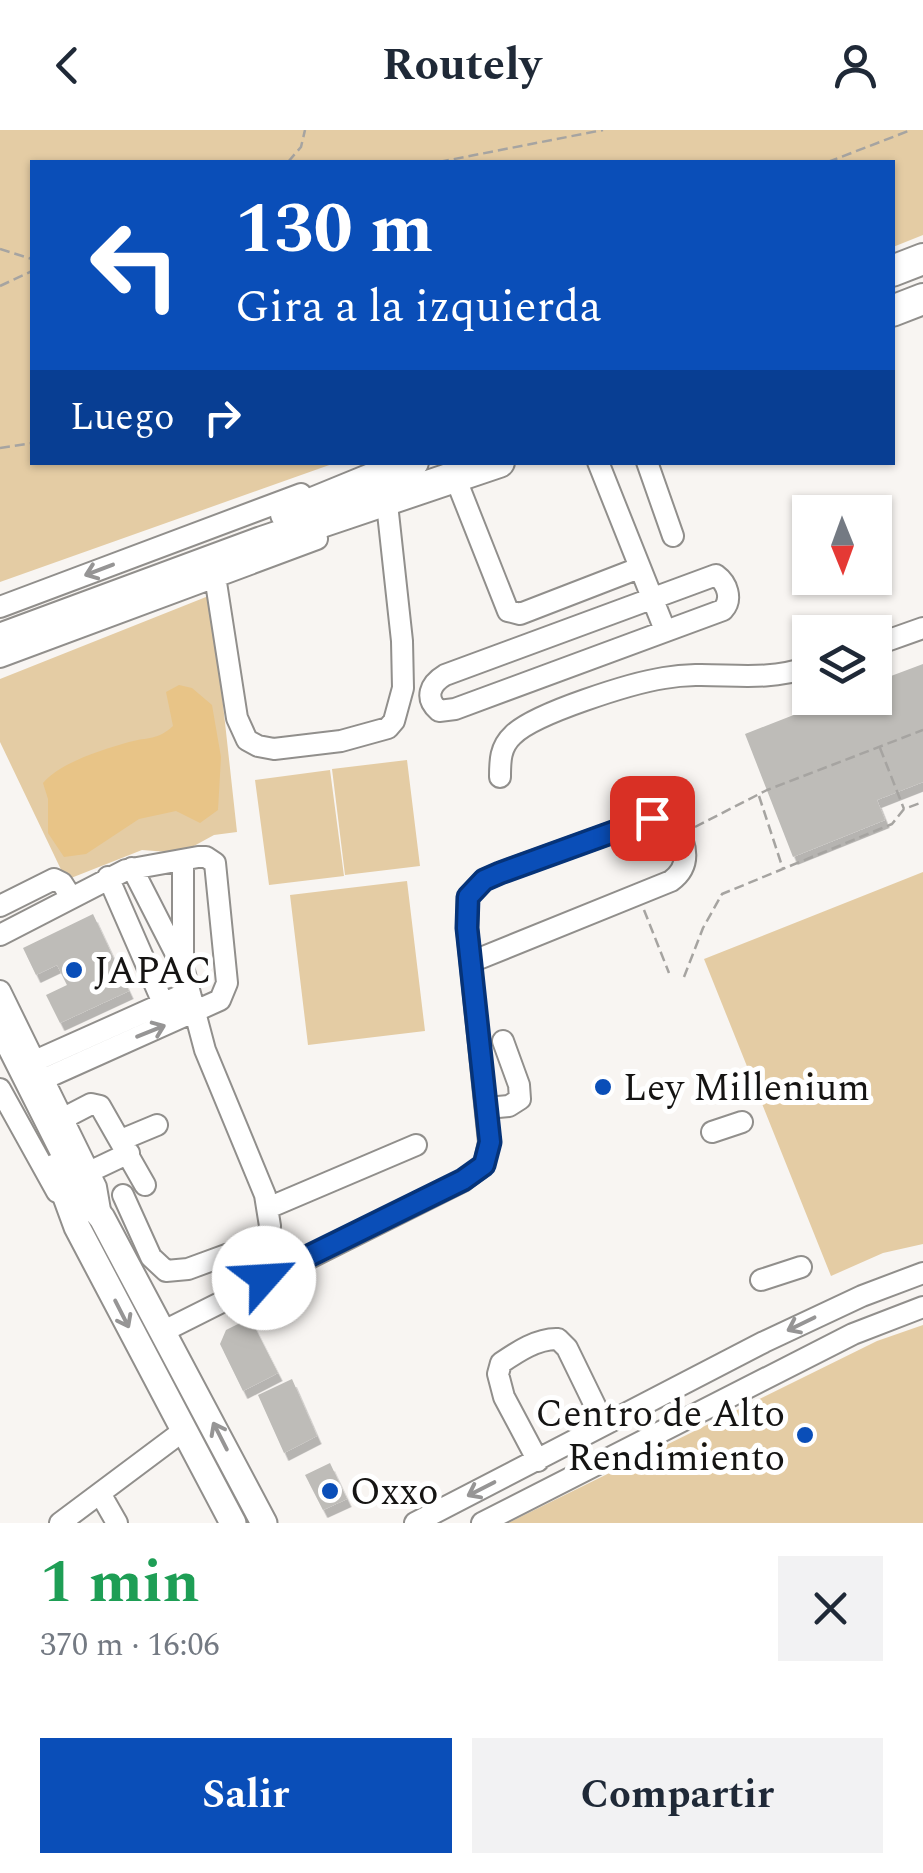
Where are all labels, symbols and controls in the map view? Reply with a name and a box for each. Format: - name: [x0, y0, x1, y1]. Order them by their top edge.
- text: Routely: [382, 31, 541, 100]
- icon: back: [40, 38, 95, 93]
- icon: person: [828, 38, 883, 93]
- text: 130 m: [235, 177, 433, 283]
- icon: left: [70, 200, 200, 330]
- text: Gira a la izquierda: [235, 273, 602, 342]
- text: Luego: [70, 389, 175, 447]
- icon: right: [195, 390, 250, 445]
- north arrow: [792, 495, 892, 595]
- map controls: [792, 495, 892, 715]
- one-way arrow: [84, 562, 115, 580]
- button: layers: [792, 615, 892, 715]
- pin: [610, 776, 695, 861]
- icon: arrive: [625, 791, 680, 846]
- place label: JAPAC: [94, 943, 212, 1001]
- marker: JAPAC: [63, 959, 85, 981]
- one-way arrow: [135, 1021, 166, 1039]
- place label: Ley Millenium: [623, 1060, 870, 1118]
- marker: Ley Millenium: [592, 1076, 614, 1098]
- position arrow: [212, 1226, 316, 1330]
- one-way arrow: [113, 1299, 132, 1329]
- one-way arrow: [786, 1315, 816, 1334]
- place label: Centro de Alto Rendimiento: [536, 1386, 785, 1488]
- one-way arrow: [210, 1422, 229, 1452]
- marker: Centro de Alto Rendimiento: [794, 1424, 816, 1446]
- place label: Oxxo: [350, 1464, 439, 1522]
- marker: Oxxo: [319, 1480, 341, 1502]
- one-way arrow: [467, 1481, 497, 1500]
- text: 1 min: [40, 1537, 200, 1629]
- button: close: [778, 1556, 883, 1661]
- text: 370 m · 16:06: [40, 1621, 220, 1670]
- button: Salir: [40, 1738, 452, 1853]
- button: Compartir: [472, 1738, 883, 1853]

